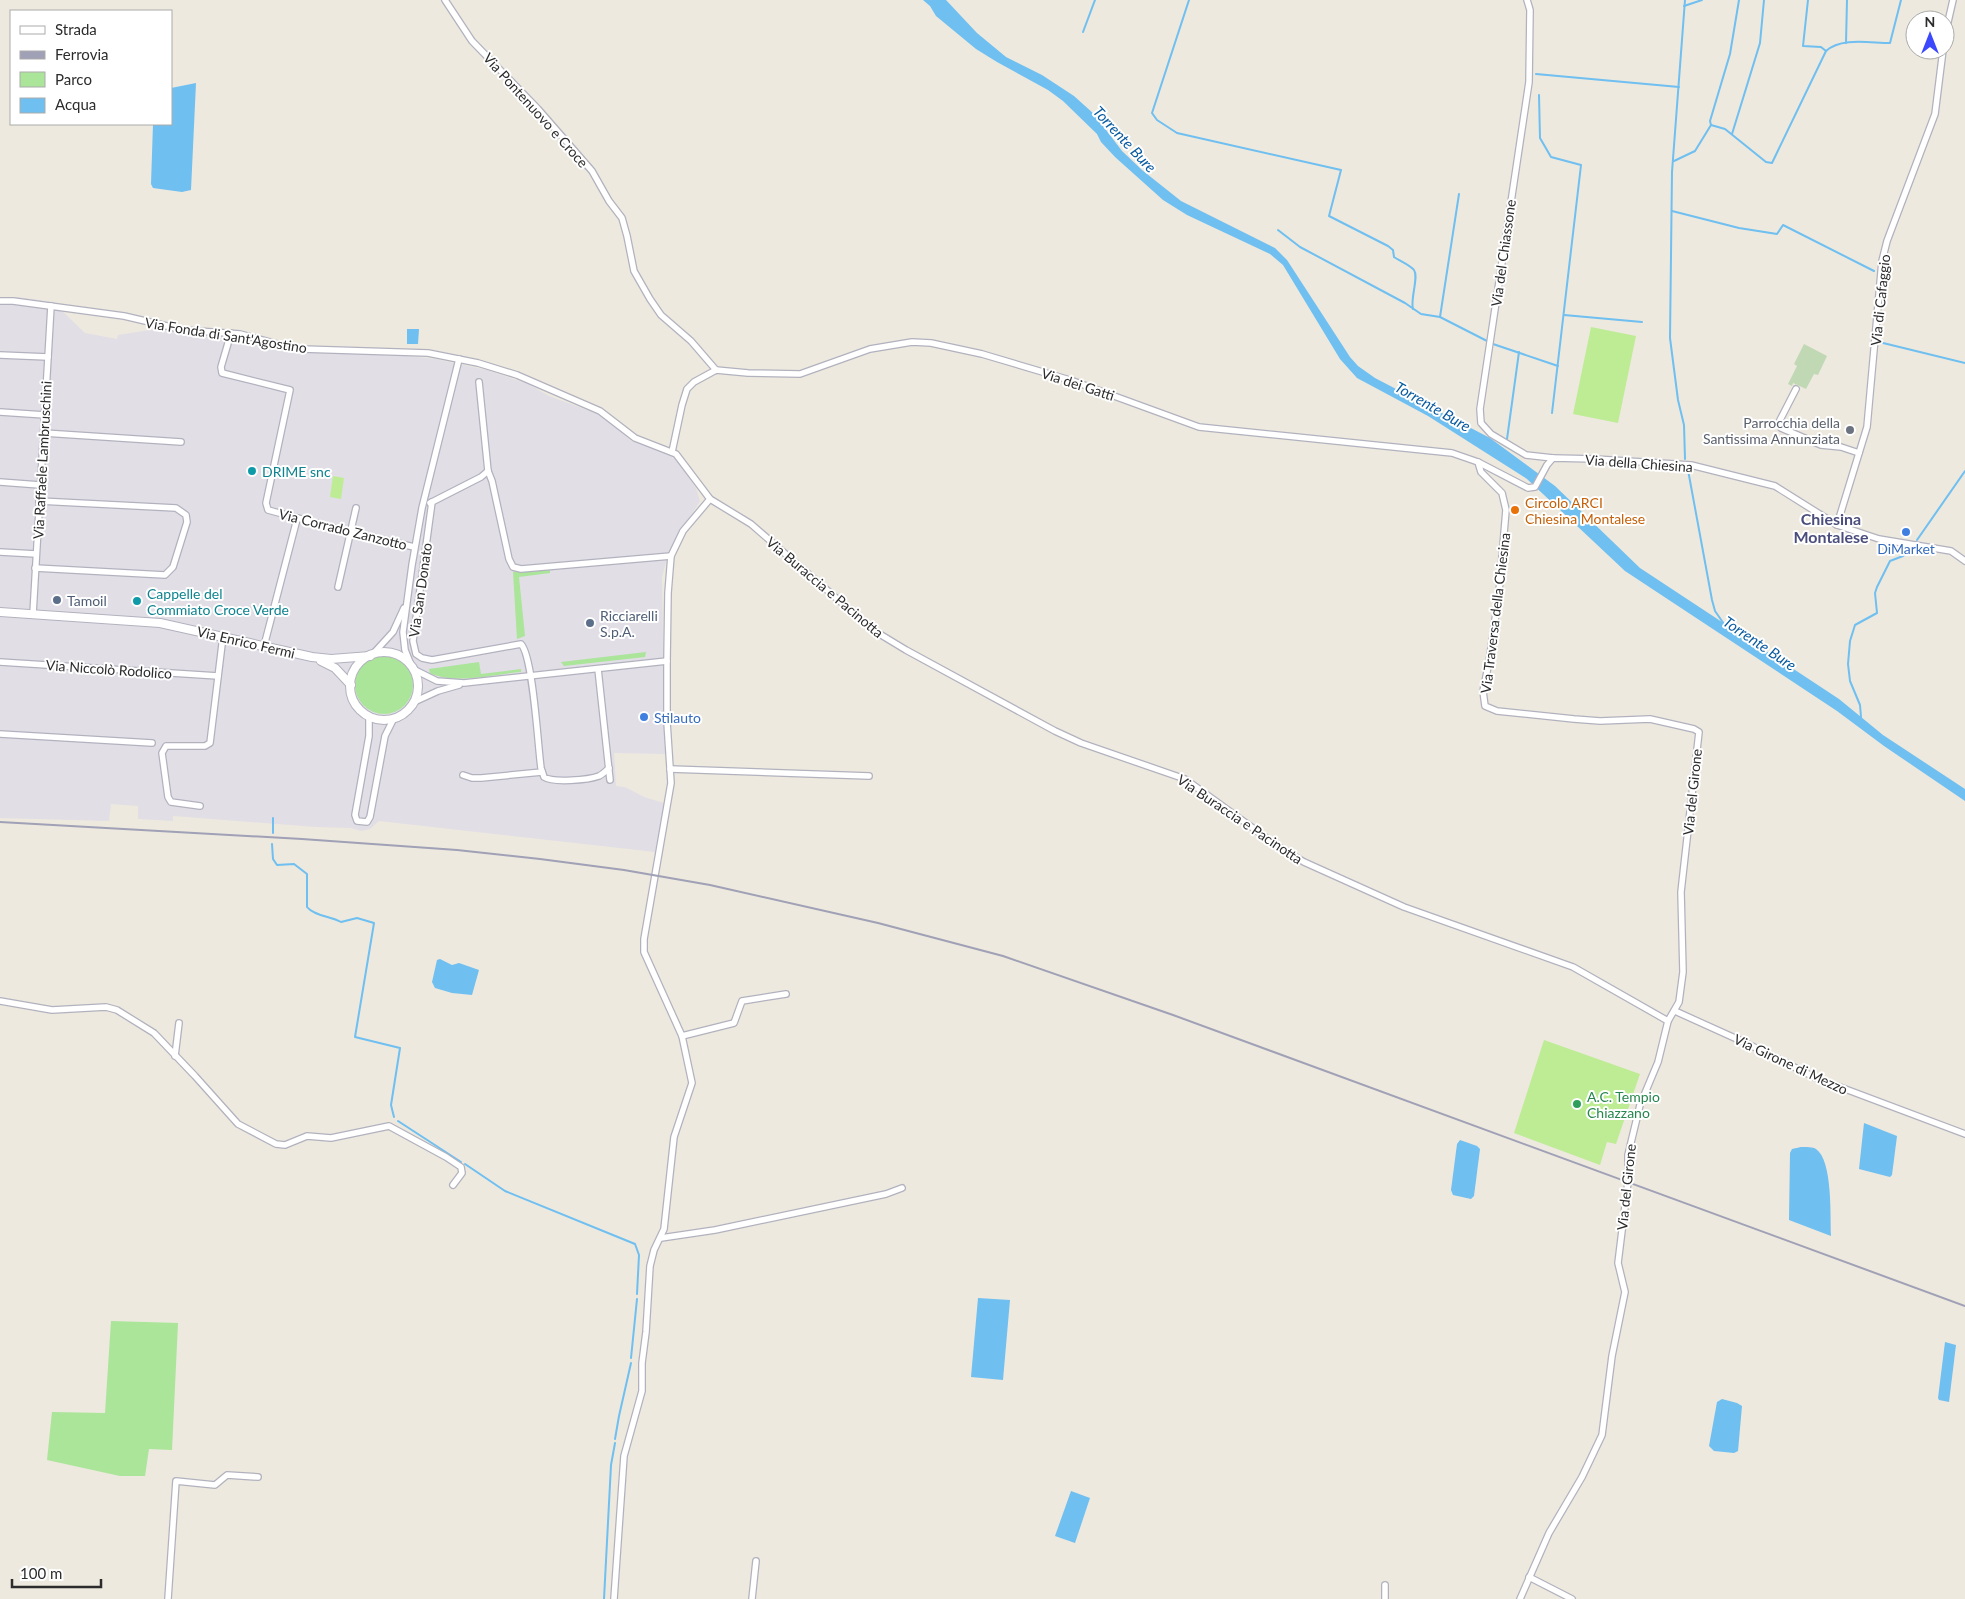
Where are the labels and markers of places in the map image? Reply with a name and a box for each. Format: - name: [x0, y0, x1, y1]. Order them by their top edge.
- place label: Parrocchia della Santissima Annunziata: [1703, 414, 1840, 447]
- marker: Parrocchia della Santissima Annunziata: [1844, 424, 1856, 436]
- place label: DRIME snc: [262, 463, 331, 480]
- marker: DRIME snc: [246, 465, 258, 477]
- place label: Circolo ARCI Chiesina Montalese: [1525, 494, 1645, 527]
- marker: Circolo ARCI Chiesina Montalese: [1509, 504, 1521, 516]
- marker: DiMarket: [1900, 526, 1912, 538]
- place label: DiMarket: [1877, 540, 1935, 557]
- place label: Cappelle del Commiato Croce Verde: [147, 585, 289, 618]
- place label: Tamoil: [67, 592, 107, 609]
- marker: Tamoil: [51, 594, 63, 606]
- marker: Cappelle del Commiato Croce Verde: [131, 595, 143, 607]
- place label: Ricciarelli S.p.A.: [600, 607, 658, 640]
- marker: Ricciarelli S.p.A.: [584, 617, 596, 629]
- place label: Stilauto: [654, 709, 701, 726]
- marker: Stilauto: [638, 711, 650, 723]
- place label: A.C. Tempio Chiazzano: [1587, 1088, 1660, 1121]
- marker: A.C. Tempio Chiazzano: [1571, 1098, 1583, 1110]

